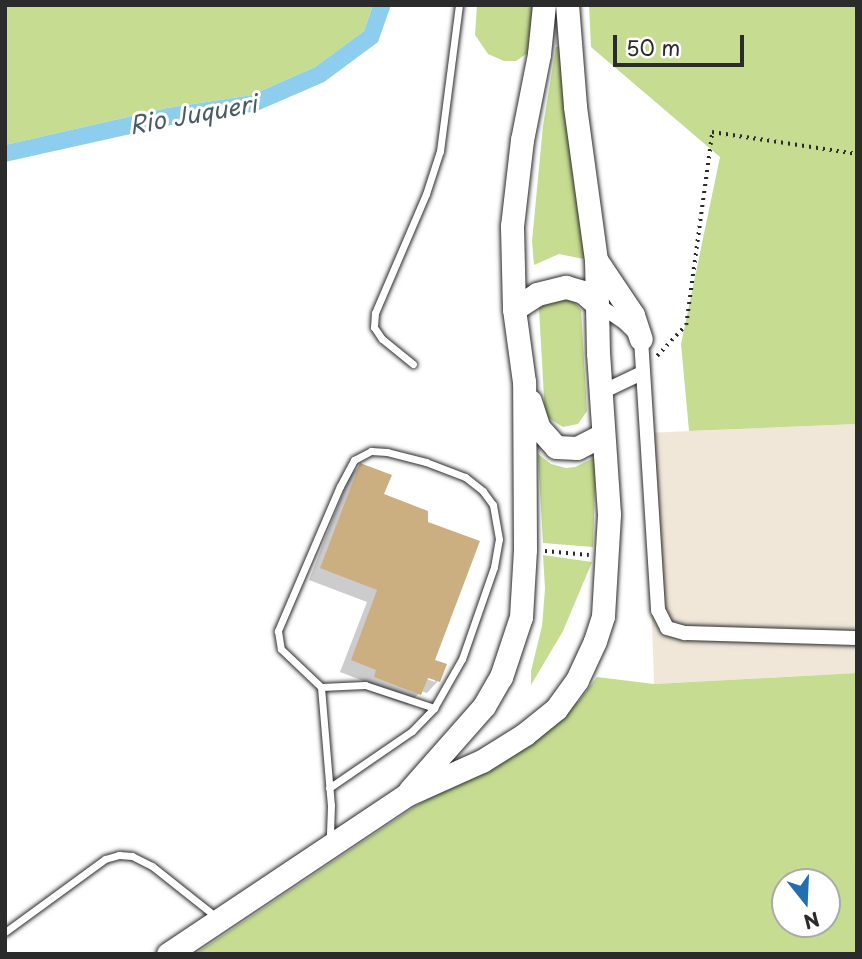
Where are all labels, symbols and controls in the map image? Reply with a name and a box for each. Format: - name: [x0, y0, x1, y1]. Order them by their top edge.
- scale bar: [617, 21, 748, 65]
- text: 50 m: [626, 31, 680, 63]
- water label: Rio Juqueri: [126, 88, 260, 140]
- north arrow: [771, 868, 841, 938]
- text: N: [800, 905, 823, 937]

